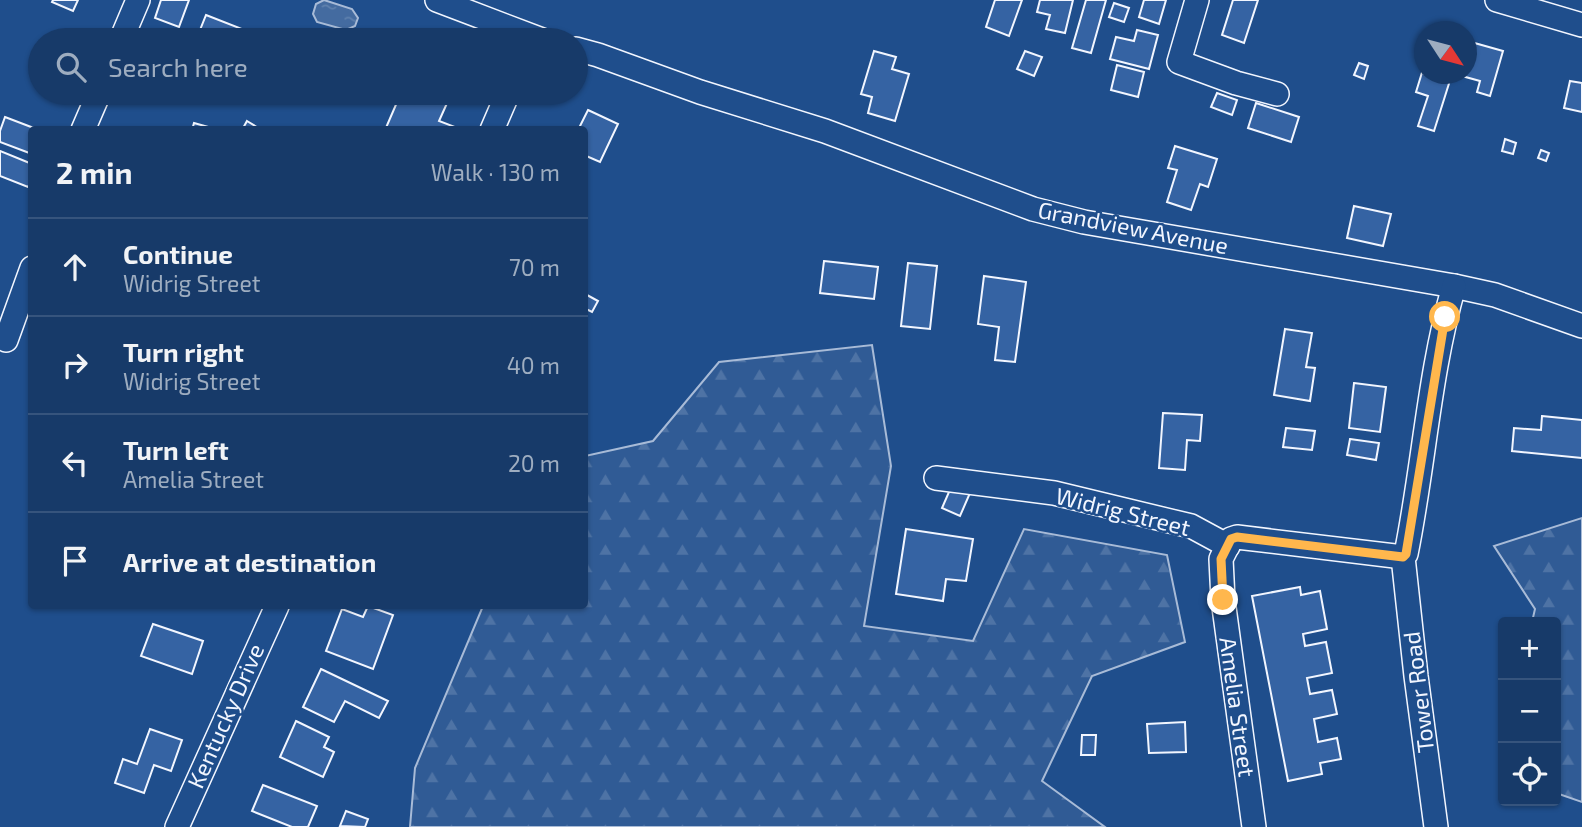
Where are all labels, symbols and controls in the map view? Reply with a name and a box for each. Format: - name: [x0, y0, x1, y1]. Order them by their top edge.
- north arrow: [1414, 21, 1477, 84]
- search box: [28, 28, 588, 105]
- icon: search: [52, 48, 90, 86]
- text: Search here: [108, 51, 248, 82]
- text: 2 min: [56, 154, 133, 190]
- text: Walk · 130 m: [431, 158, 560, 186]
- street label: Grandview Avenue: [1036, 195, 1231, 259]
- text: Continue: [123, 238, 233, 269]
- icon: ahead: [56, 248, 94, 286]
- text: 70 m: [509, 253, 560, 281]
- text: Widrig Street: [123, 269, 261, 297]
- route start: [1429, 301, 1460, 332]
- text: Turn right: [123, 336, 244, 367]
- icon: right: [56, 346, 94, 384]
- text: 40 m: [507, 351, 560, 379]
- text: Widrig Street: [123, 367, 261, 395]
- text: Turn left: [123, 434, 229, 465]
- icon: left: [56, 444, 94, 482]
- text: 20 m: [508, 449, 560, 477]
- text: Amelia Street: [123, 465, 264, 493]
- street label: Widrig Street: [1053, 481, 1194, 541]
- icon: arrive: [56, 542, 94, 580]
- text: Arrive at destination: [123, 546, 376, 577]
- route end: [1207, 584, 1238, 615]
- map controls: [1498, 617, 1561, 806]
- button: +: [1498, 617, 1561, 680]
- street label: Tower Road: [1397, 630, 1439, 754]
- street label: Amelia Street: [1214, 635, 1262, 779]
- street label: Kentucky Drive: [181, 639, 269, 792]
- button: −: [1498, 680, 1561, 743]
- button: locate: [1498, 743, 1561, 806]

